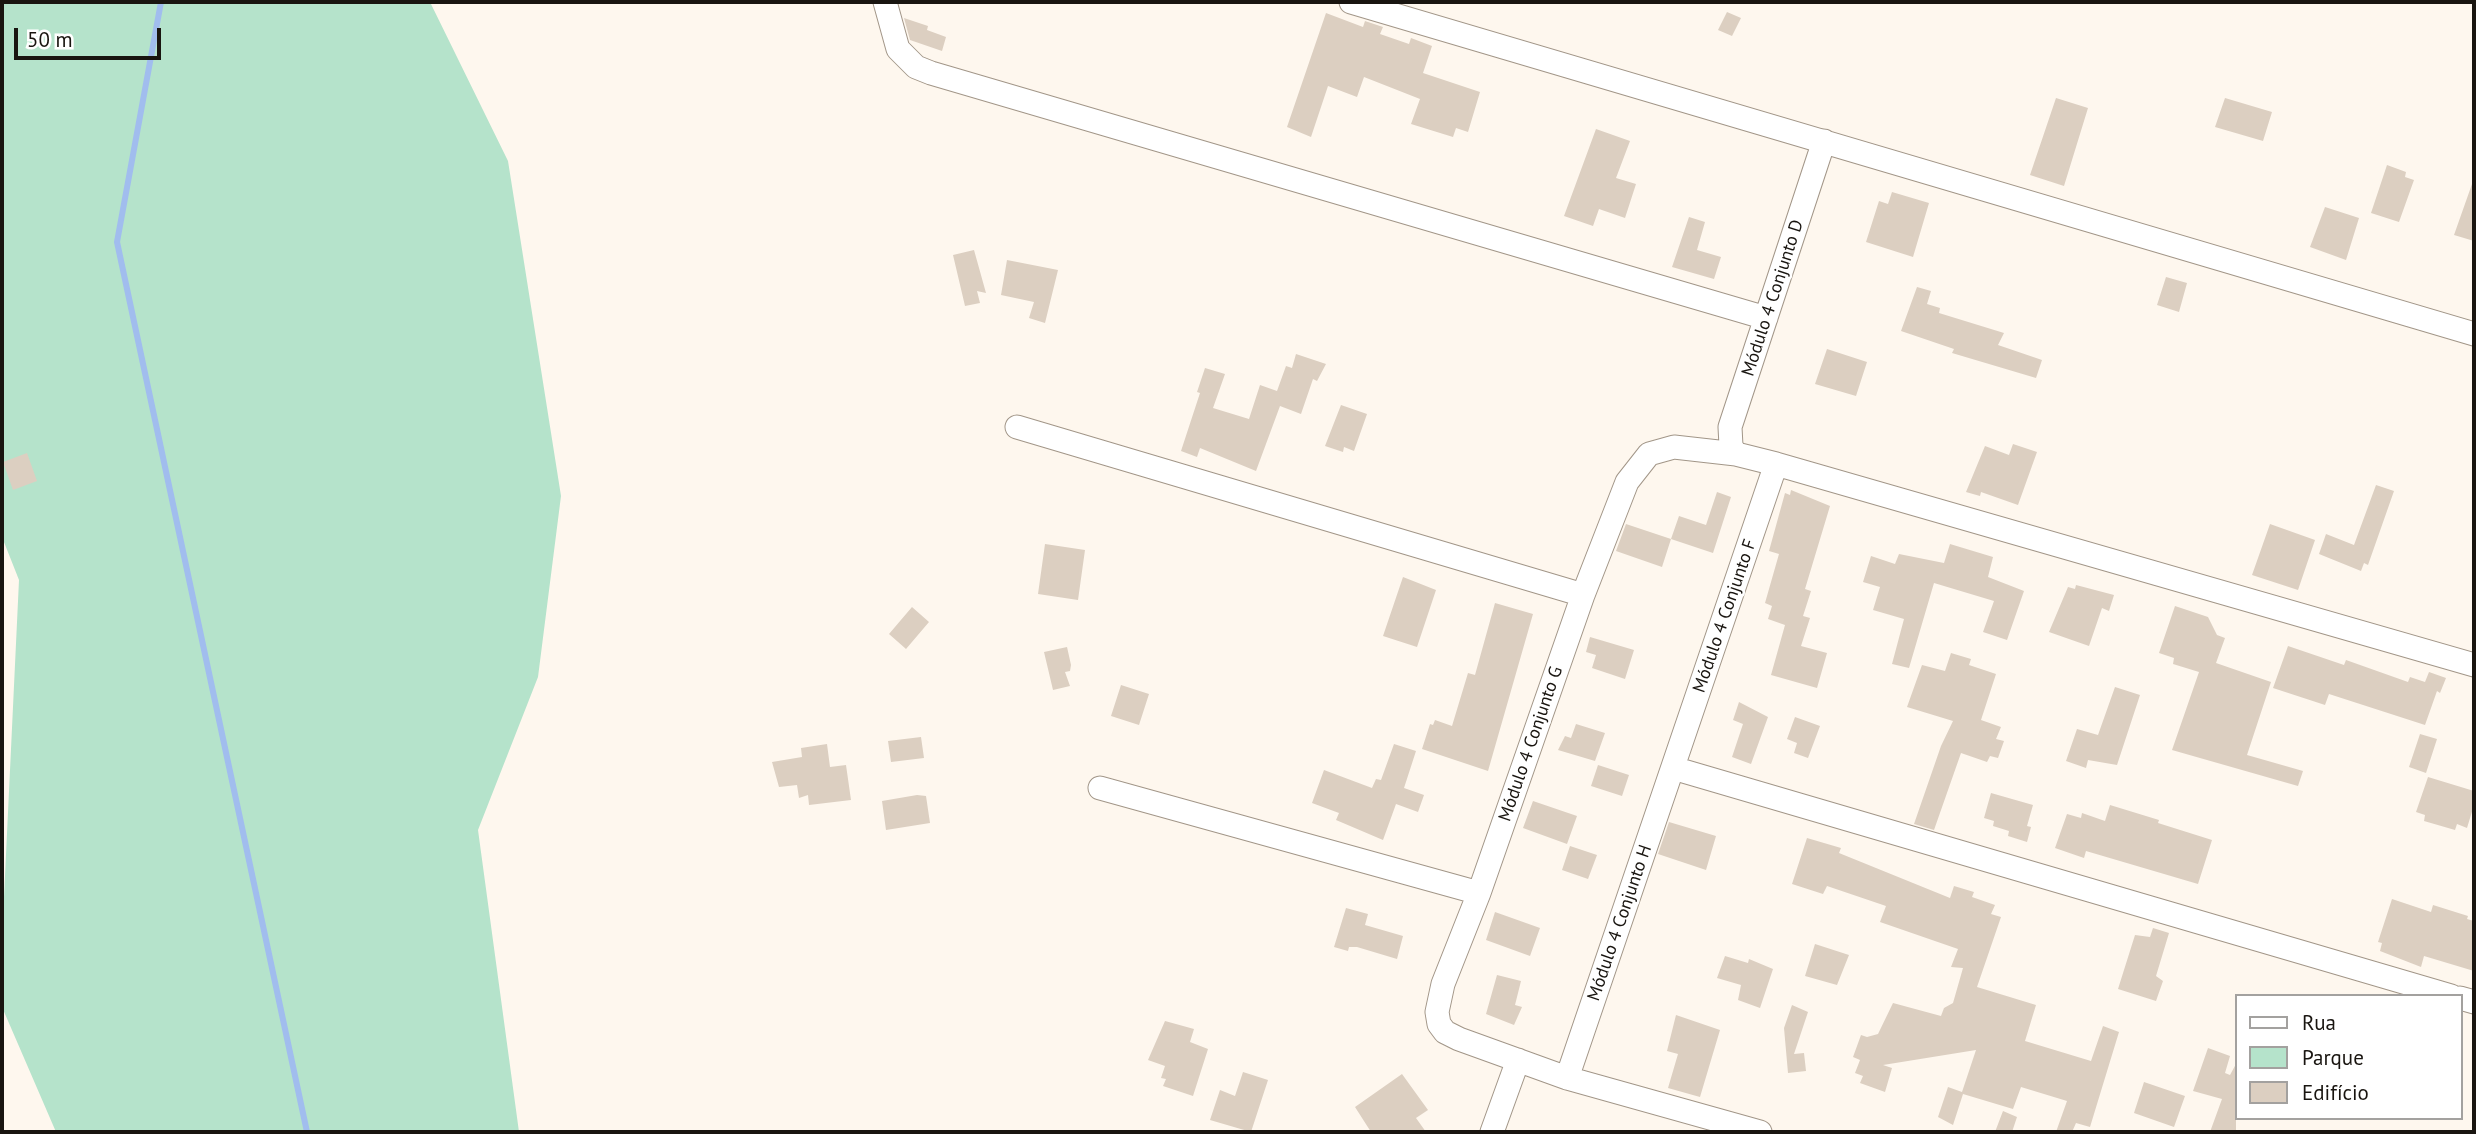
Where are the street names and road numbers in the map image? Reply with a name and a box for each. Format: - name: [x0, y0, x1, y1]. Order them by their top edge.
- street label: Módulo 4 Conjunto D: [1738, 217, 1808, 379]
- street label: Módulo 4 Conjunto F: [1689, 536, 1761, 696]
- street label: Módulo 4 Conjunto G: [1494, 664, 1568, 824]
- street label: Módulo 4 Conjunto H: [1583, 842, 1657, 1004]

